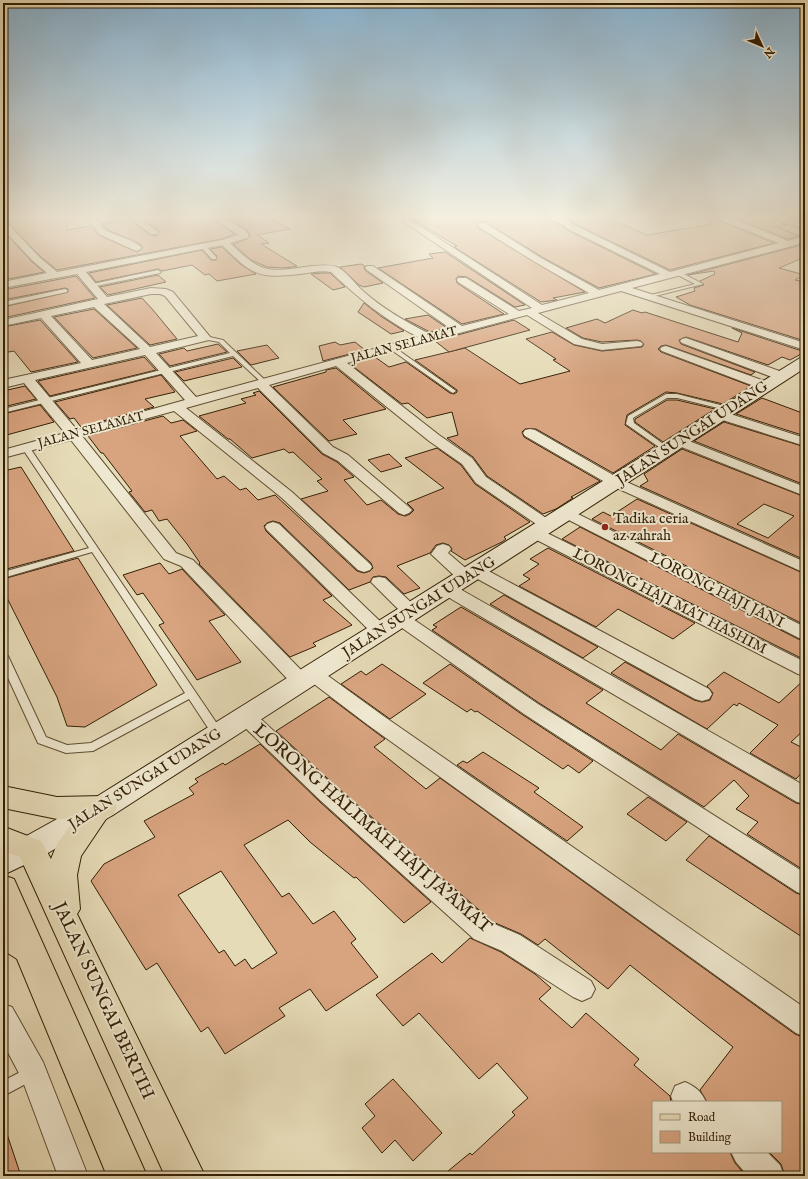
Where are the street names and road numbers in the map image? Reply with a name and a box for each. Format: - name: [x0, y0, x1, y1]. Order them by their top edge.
- street label: JALAN SELAMAT: [347, 322, 460, 368]
- street label: JALAN SUNGAI UDANG: [611, 377, 771, 490]
- street label: JALAN SELAMAT: [34, 407, 147, 453]
- street label: LORONG HAJI MAT HASHIM: [570, 544, 770, 658]
- street label: LORONG HAJI JANI: [647, 548, 788, 632]
- street label: JALAN SUNGAI UDANG: [337, 552, 499, 663]
- street label: LORONG HALIMAH HAJI JA'AMAT: [248, 719, 496, 939]
- street label: JALAN SUNGAI UDANG: [63, 724, 225, 835]
- street label: JALAN SUNGAI BERTIH: [46, 897, 159, 1103]

